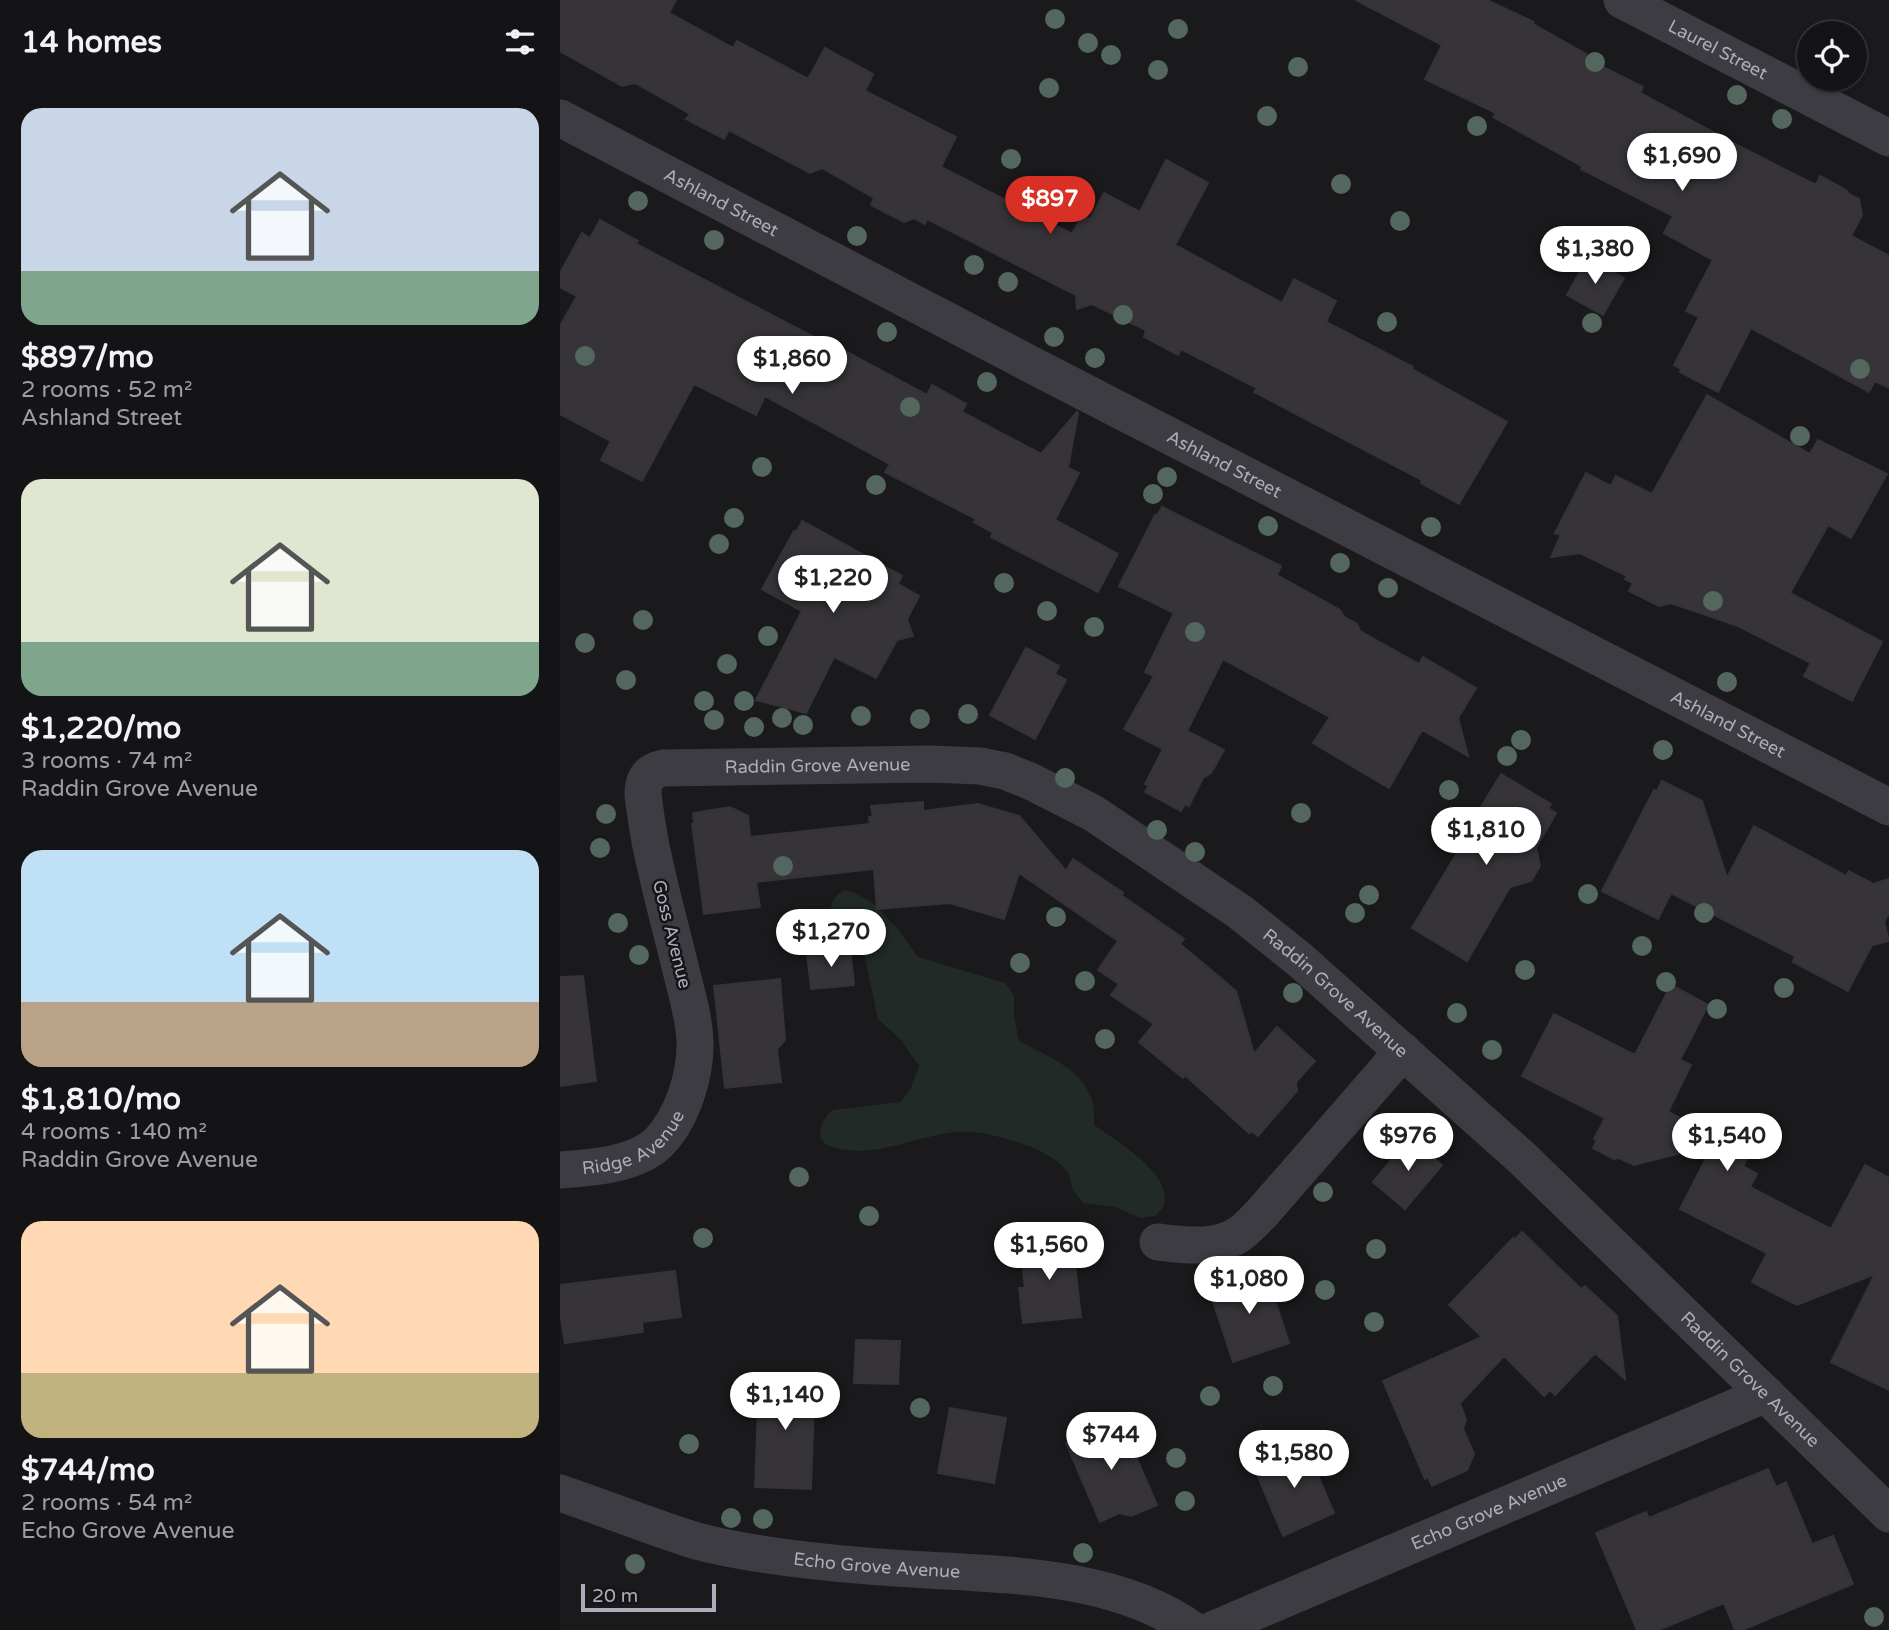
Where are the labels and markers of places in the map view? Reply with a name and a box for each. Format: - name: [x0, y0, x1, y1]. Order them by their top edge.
- pin: $1,690: [1625, 134, 1739, 193]
- pin: $897: [1009, 176, 1091, 236]
- pin: $1,380: [1538, 226, 1652, 286]
- pin: $1,860: [735, 336, 849, 396]
- pin: $1,220: [776, 556, 890, 615]
- pin: $1,810: [1429, 808, 1543, 867]
- pin: $1,270: [774, 909, 888, 969]
- pin: $976: [1367, 1114, 1449, 1173]
- pin: $1,540: [1670, 1114, 1784, 1173]
- pin: $1,560: [992, 1222, 1106, 1282]
- pin: $1,080: [1192, 1256, 1306, 1316]
- pin: $1,140: [728, 1372, 842, 1432]
- pin: $744: [1070, 1412, 1152, 1472]
- pin: $1,580: [1237, 1430, 1351, 1490]

